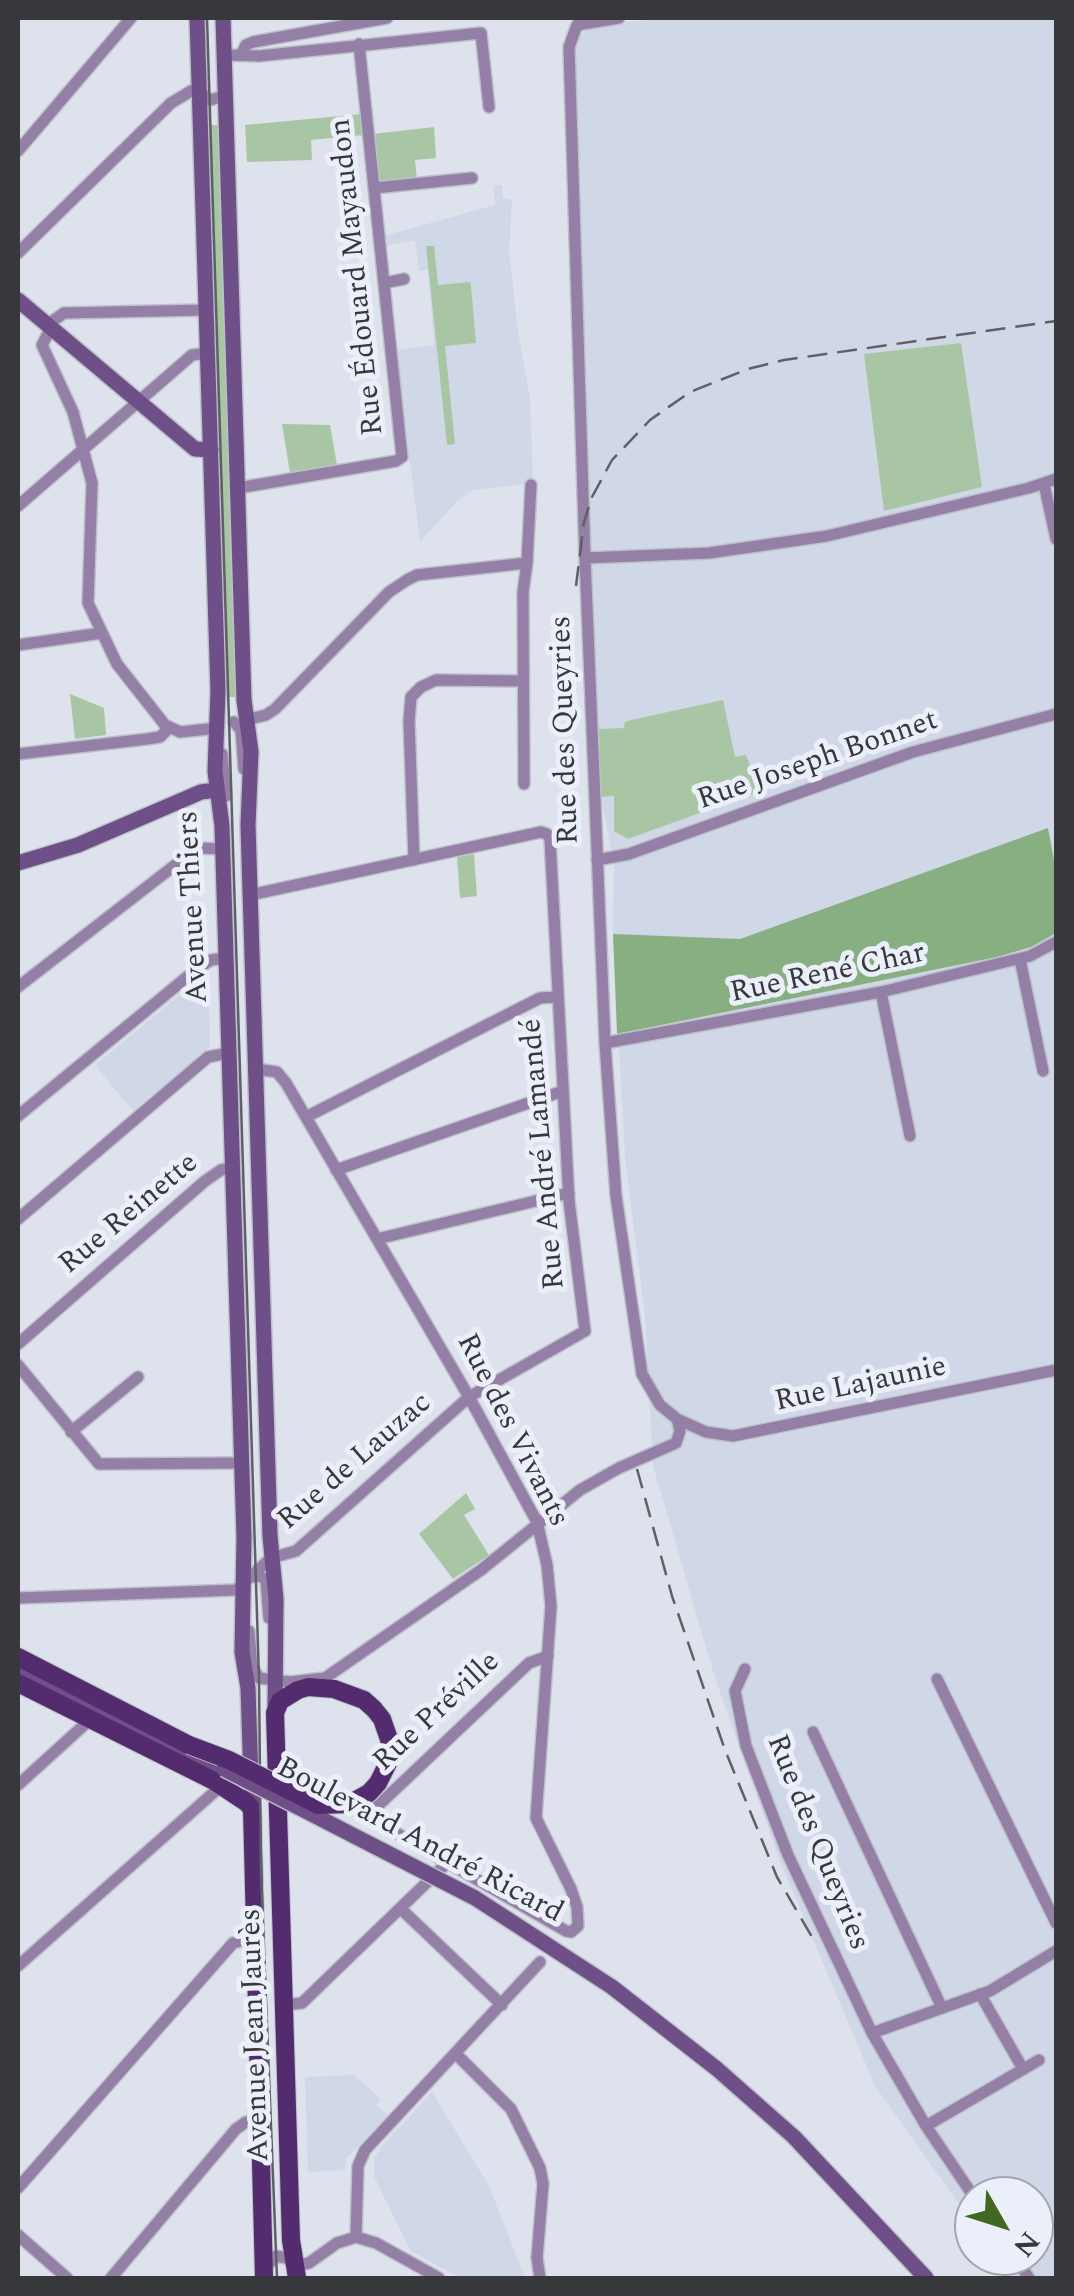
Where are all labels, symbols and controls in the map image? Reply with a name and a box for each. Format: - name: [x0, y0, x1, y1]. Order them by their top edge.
- street label: Rue Édouard Mayaudon: [324, 117, 394, 437]
- street label: Rue des Queyries: [545, 615, 589, 845]
- street label: Rue Joseph Bonnet: [693, 704, 943, 820]
- street label: Avenue Thiers: [172, 810, 218, 1004]
- street label: Rue René Char: [727, 937, 929, 1013]
- street label: Rue André Lamandé: [515, 1017, 575, 1291]
- street label: Rue Reinette: [53, 1147, 207, 1283]
- street label: Rue des Vivants: [447, 1328, 575, 1534]
- street label: Rue Lajaunie: [772, 1350, 950, 1422]
- street label: Rue de Lauzac: [272, 1387, 440, 1539]
- street label: Rue Préville: [367, 1645, 509, 1781]
- street label: Rue des Queyries: [756, 1730, 876, 1956]
- street label: Boulevard André Ricard: [270, 1751, 568, 1933]
- street label: Avenue Jean Jaurès: [235, 1908, 279, 2162]
- north arrow: [954, 2176, 1054, 2276]
- text: N: [1002, 2222, 1050, 2266]

